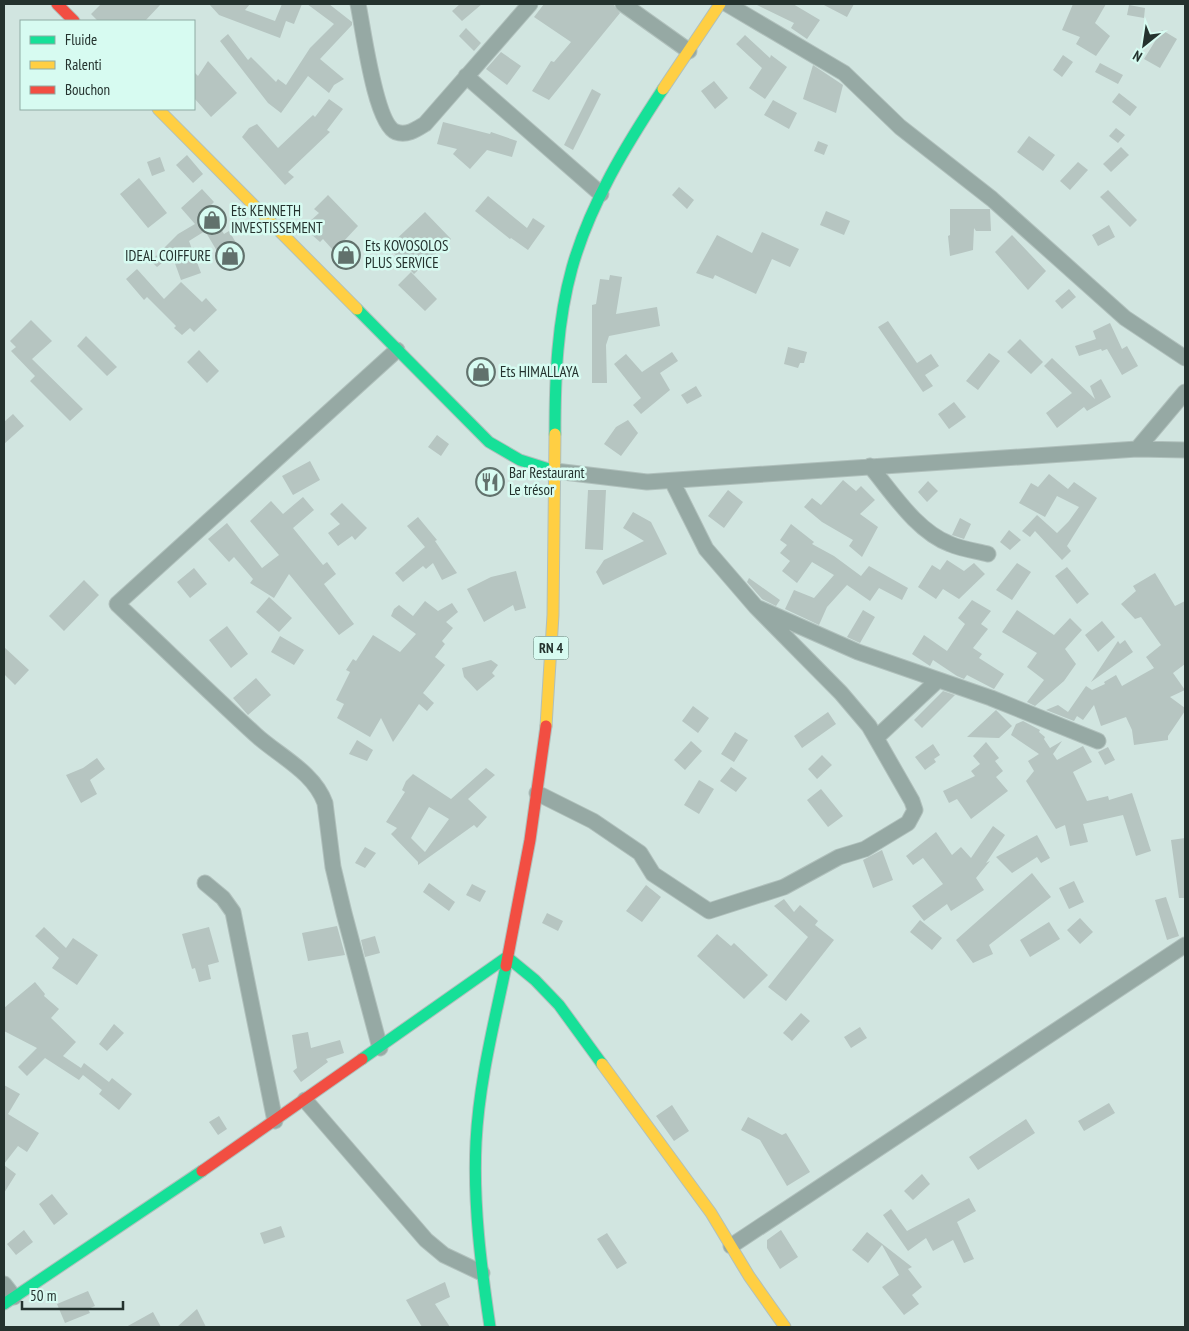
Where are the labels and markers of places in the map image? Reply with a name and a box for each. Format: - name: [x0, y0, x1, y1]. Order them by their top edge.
- place label: Ets KENNETH INVESTISSEMENT: [231, 201, 323, 237]
- shop icon: Ets KENNETH INVESTISSEMENT: [197, 205, 227, 235]
- place label: Ets KOVOSOLOS PLUS SERVICE: [365, 236, 448, 272]
- shop icon: Ets KOVOSOLOS PLUS SERVICE: [331, 240, 361, 270]
- shop icon: IDEAL COIFFURE: [215, 241, 245, 271]
- place label: IDEAL COIFFURE: [125, 246, 211, 265]
- shop icon: Ets HIMALLAYA: [466, 357, 496, 387]
- place label: Ets HIMALLAYA: [500, 362, 580, 381]
- place label: Bar Restaurant Le trésor: [509, 463, 585, 499]
- restaurant icon: Bar Restaurant Le trésor: [475, 467, 505, 497]

